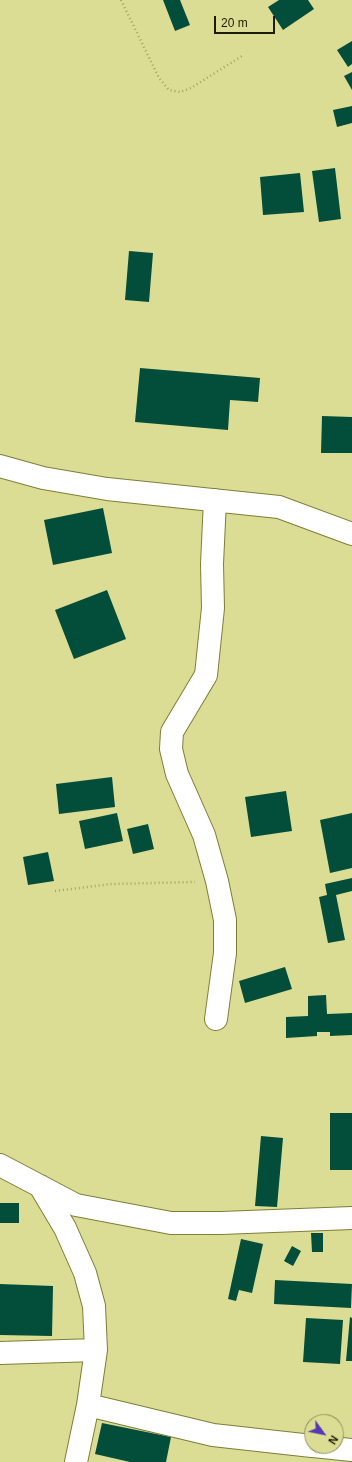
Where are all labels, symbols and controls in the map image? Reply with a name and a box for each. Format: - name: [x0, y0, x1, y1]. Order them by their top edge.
- scale bar: [216, 8, 277, 34]
- text: 20 m: [221, 16, 248, 30]
- north arrow: [304, 1414, 344, 1454]
- text: N: [326, 1433, 340, 1447]

